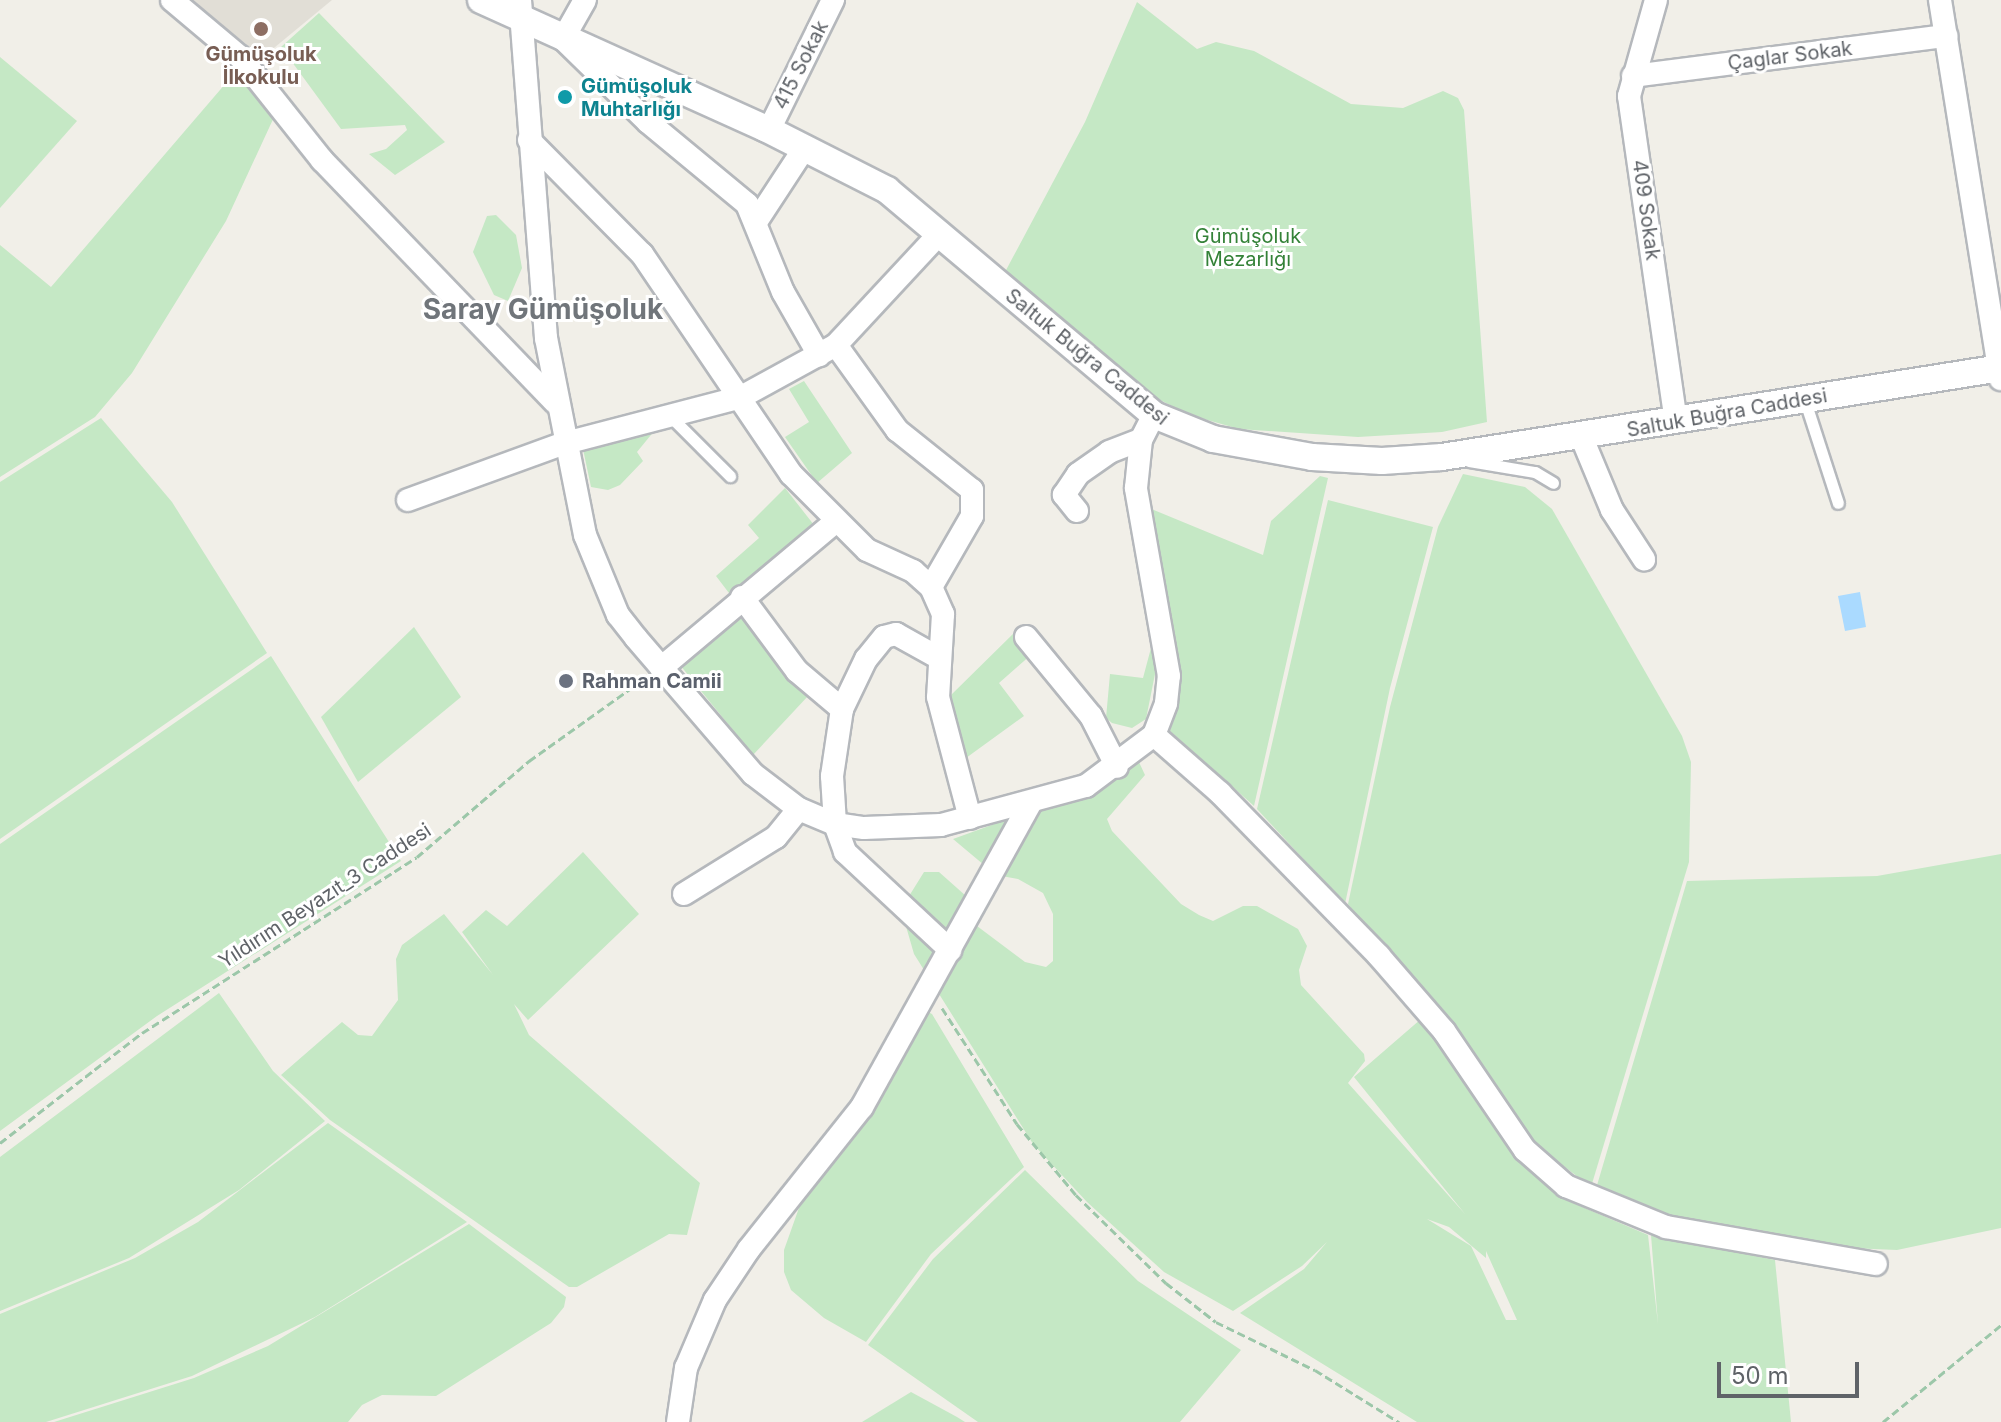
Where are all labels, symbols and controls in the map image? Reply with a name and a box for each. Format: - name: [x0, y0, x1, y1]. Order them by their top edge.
- street label: 415 Sokak: [768, 17, 834, 113]
- marker: Gümüşoluk İlkokulu: [252, 20, 270, 38]
- street label: Çaglar Sokak: [1726, 36, 1854, 76]
- place label: Gümüşoluk İlkokulu: [205, 42, 317, 89]
- place label: Gümüşoluk Muhtarlığı: [581, 74, 692, 121]
- marker: Gümüşoluk Muhtarlığı: [556, 88, 574, 106]
- street label: 409 Sokak: [1627, 158, 1665, 262]
- park label: Gümüşoluk Mezarlığı: [1195, 224, 1301, 271]
- street label: Saltuk Buğra Caddesi: [1001, 284, 1173, 430]
- district label: Saray Gümüşoluk: [423, 292, 663, 326]
- street label: Saltuk Buğra Caddesi: [1625, 384, 1829, 442]
- place label: Rahman Camii: [582, 669, 722, 693]
- marker: Rahman Camii: [557, 672, 575, 690]
- street label: Yıldırım Beyazıt_3 Caddesi: [214, 818, 436, 974]
- scale bar: [1721, 1346, 1863, 1396]
- text: 50 m: [1731, 1361, 1789, 1390]

